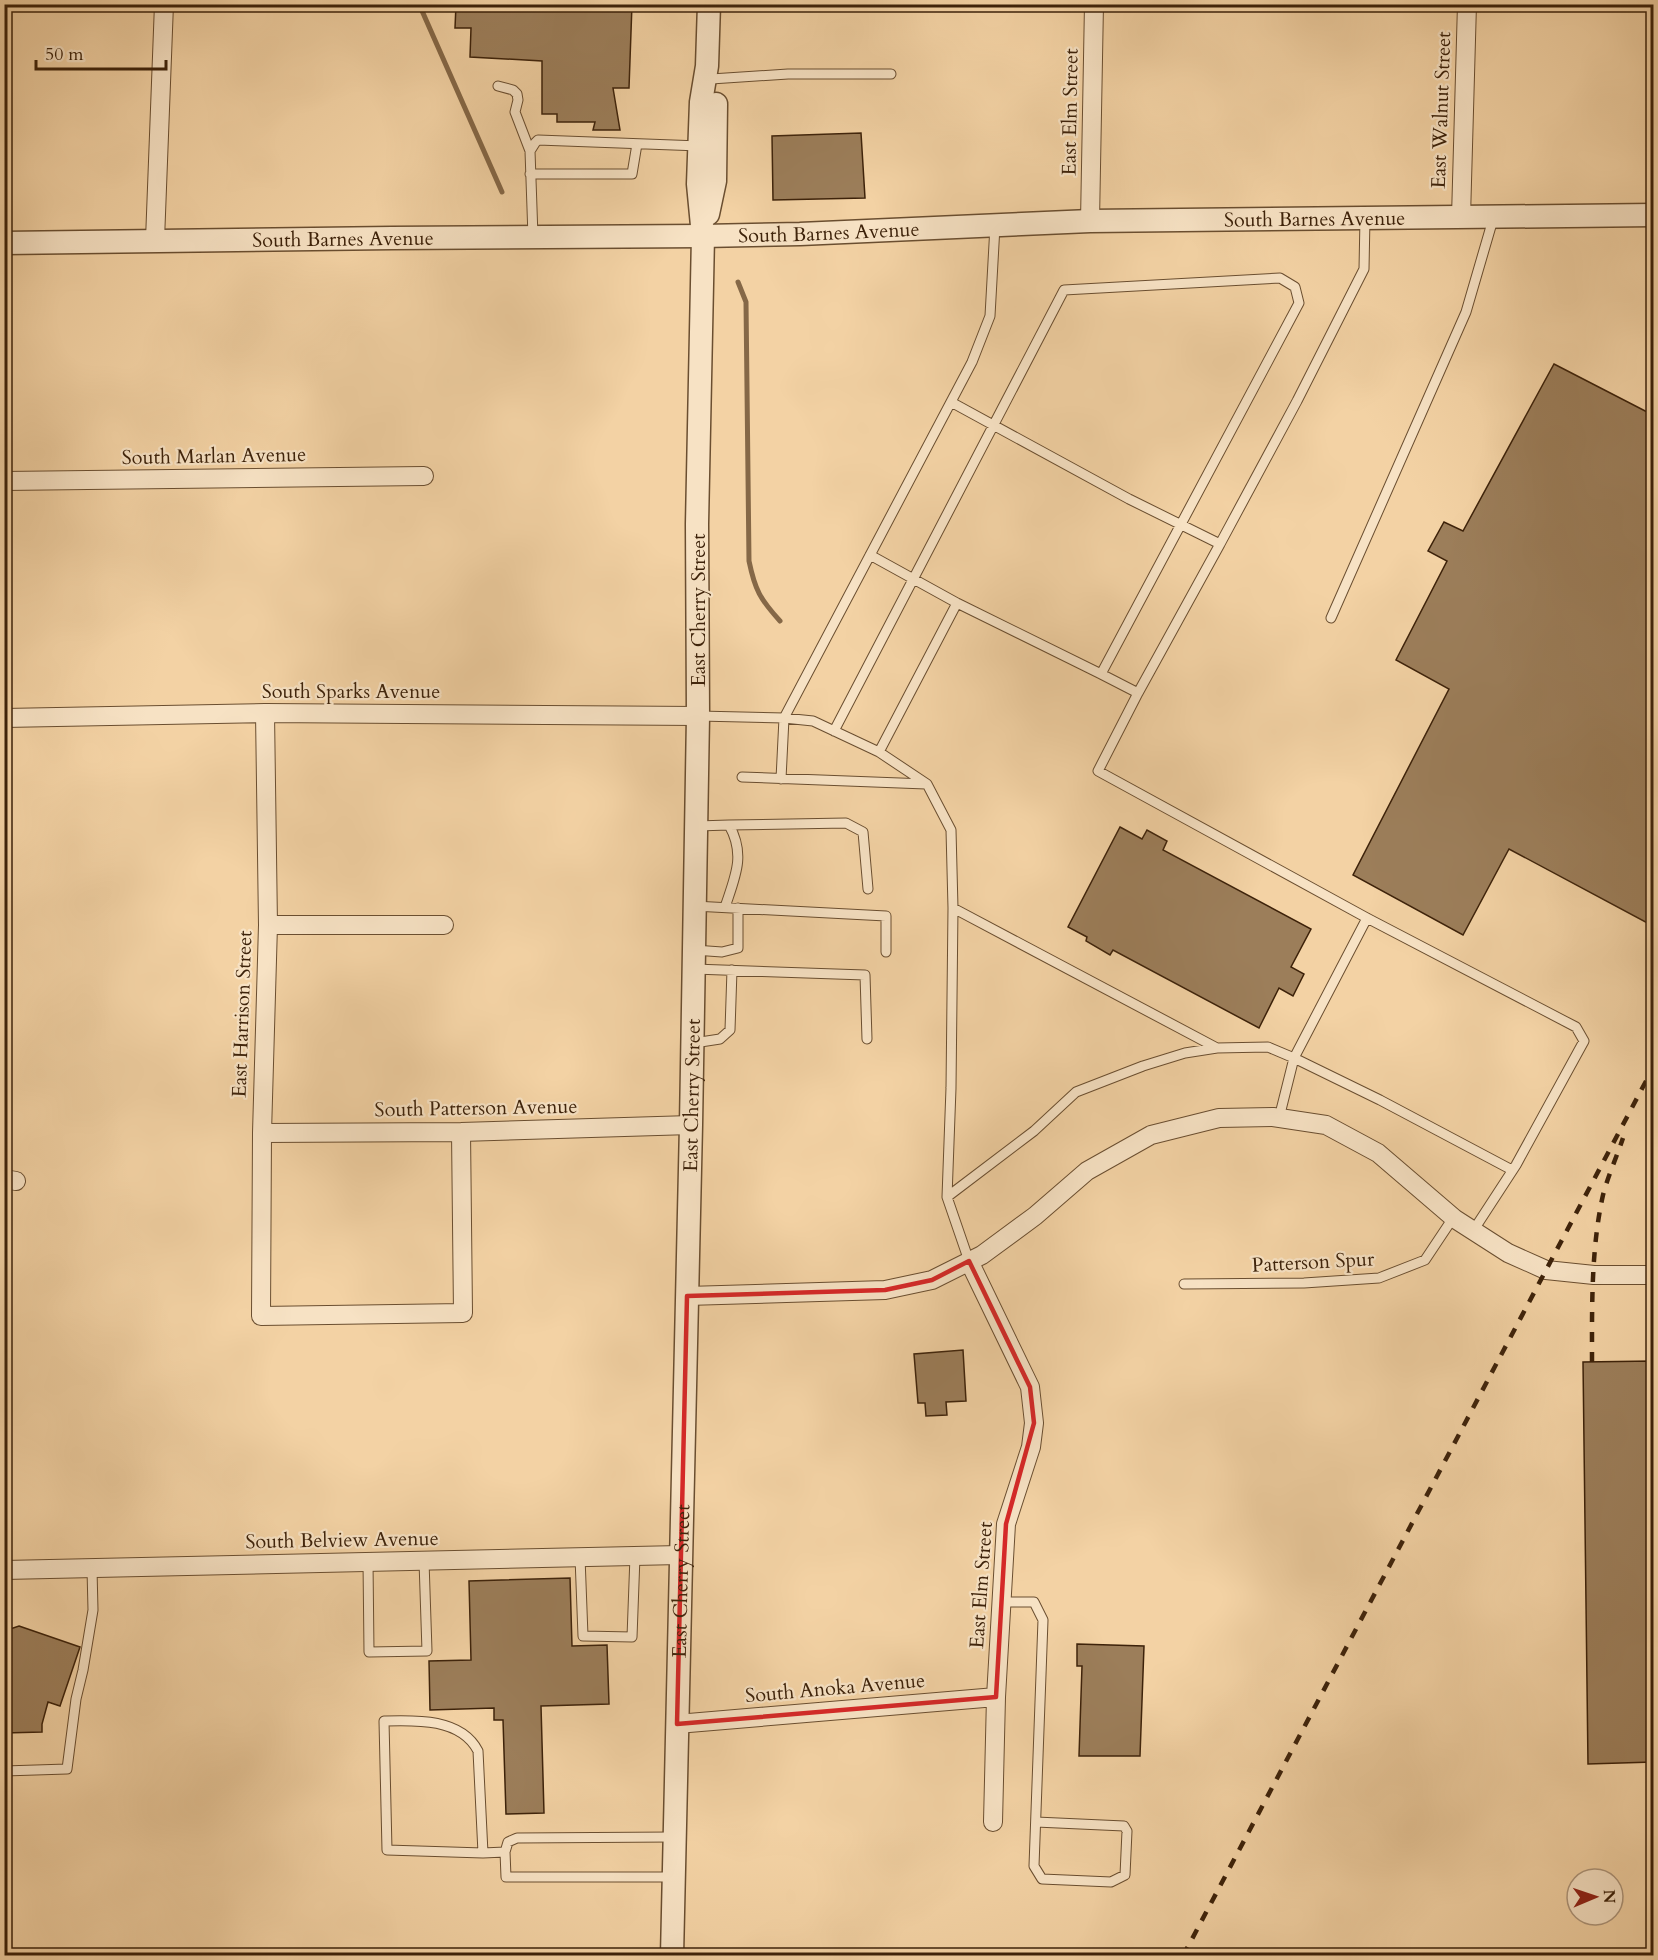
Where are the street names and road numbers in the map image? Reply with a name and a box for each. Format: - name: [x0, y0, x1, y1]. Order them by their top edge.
- street label: East Walnut Street: [1425, 30, 1457, 189]
- street label: East Elm Street: [1055, 47, 1085, 176]
- street label: South Barnes Avenue: [1224, 204, 1406, 233]
- street label: South Barnes Avenue: [738, 215, 920, 249]
- street label: South Barnes Avenue: [252, 224, 434, 253]
- street label: South Marlan Avenue: [121, 441, 307, 471]
- street label: East Cherry Street: [685, 533, 712, 687]
- street label: South Sparks Avenue: [262, 678, 440, 705]
- street label: East Harrison Street: [226, 929, 258, 1098]
- street label: East Cherry Street: [676, 1018, 706, 1172]
- street label: South Patterson Avenue: [374, 1093, 578, 1123]
- street label: Patterson Spur: [1251, 1245, 1376, 1279]
- street label: East Cherry Street: [665, 1503, 696, 1658]
- street label: East Elm Street: [963, 1520, 999, 1649]
- street label: South Belview Avenue: [245, 1525, 439, 1555]
- street label: South Anoka Avenue: [744, 1667, 926, 1709]

